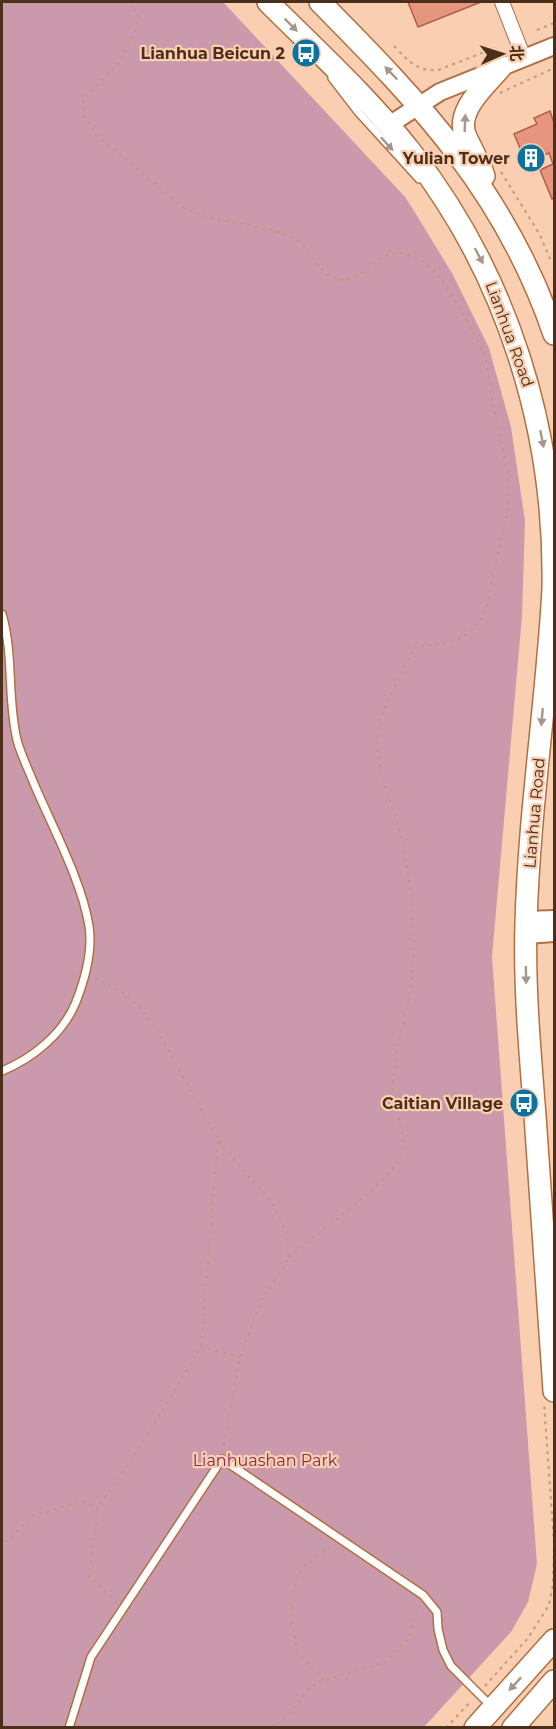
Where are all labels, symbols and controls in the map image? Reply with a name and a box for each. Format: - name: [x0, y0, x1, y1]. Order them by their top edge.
- one-way arrow: [283, 17, 297, 31]
- north arrow: [472, 24, 532, 84]
- bus stop icon: Lianhua Beicun 2: [290, 37, 322, 69]
- place label: Lianhua Beicun 2: [141, 44, 285, 63]
- text: 北: [507, 45, 526, 62]
- one-way arrow: [384, 67, 398, 81]
- one-way arrow: [461, 113, 470, 132]
- one-way arrow: [380, 136, 393, 151]
- building icon: Yulian Tower: [515, 142, 547, 174]
- place label: Yulian Tower: [402, 149, 510, 168]
- one-way arrow: [474, 247, 483, 264]
- street label: Lianhua Road: [482, 279, 537, 390]
- one-way arrow: [538, 430, 547, 449]
- one-way arrow: [537, 708, 547, 727]
- street label: Lianhua Road: [520, 757, 549, 869]
- one-way arrow: [521, 965, 531, 984]
- bus stop icon: Caitian Village: [508, 1087, 540, 1119]
- place label: Caitian Village: [382, 1094, 503, 1113]
- park label: Lianhuashan Park: [193, 1451, 338, 1470]
- one-way arrow: [508, 1676, 522, 1691]

